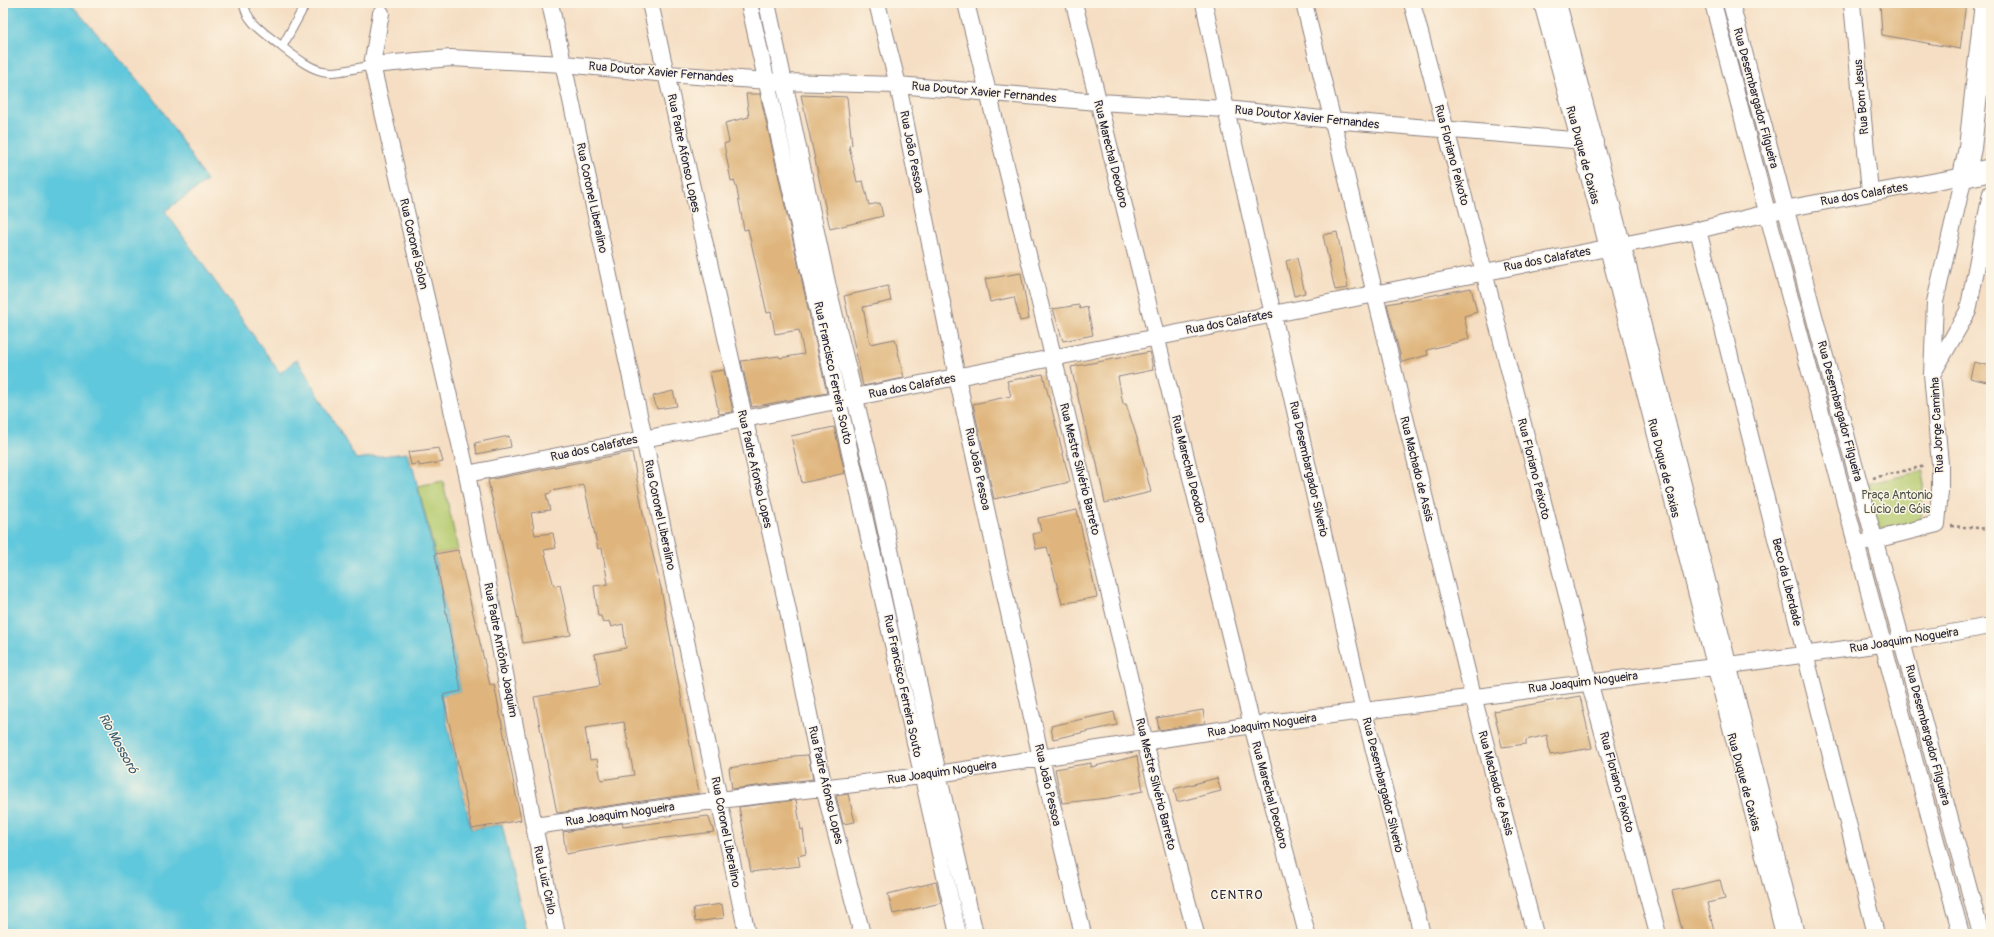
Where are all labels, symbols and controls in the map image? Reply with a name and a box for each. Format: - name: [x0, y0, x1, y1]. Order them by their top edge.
- street label: Rua Desembargador Filgueira: [1730, 26, 1782, 170]
- street label: Rua Bom Jesus: [1851, 58, 1872, 135]
- street label: Rua Doutor Xavier Fernandes: [588, 59, 735, 86]
- street label: Rua Doutor Xavier Fernandes: [911, 79, 1058, 106]
- street label: Rua Padre Afonso Lopes: [664, 92, 704, 214]
- street label: Rua Marechal Deodoro: [1090, 99, 1131, 210]
- street label: Rua Doutor Xavier Fernandes: [1234, 102, 1381, 133]
- street label: Rua Floriano Peixoto: [1431, 103, 1472, 208]
- street label: Rua Duque de Caxias: [1562, 104, 1603, 207]
- street label: Rua João Pessoa: [896, 109, 927, 195]
- street label: Rua Coronel Liberalino: [572, 142, 611, 255]
- street label: Rua dos Calafates: [1819, 179, 1910, 210]
- street label: Rua Coronel Solon: [396, 197, 431, 291]
- street label: Rua dos Calafates: [1502, 244, 1593, 275]
- street label: Rua Francisco Ferreira Souto: [810, 300, 855, 447]
- street label: Rua dos Calafates: [1184, 307, 1275, 338]
- street label: Rua Desembargador Filgueira: [1814, 339, 1866, 483]
- street label: Rua dos Calafates: [867, 371, 958, 402]
- street label: Rua Jorge Caminha: [1927, 376, 1947, 473]
- street label: Rua Desembargador Silverio: [1286, 400, 1332, 539]
- street label: Rua Mestre Silvério Barreto: [1056, 402, 1103, 537]
- street label: Rua Padre Afonso Lopes: [734, 409, 776, 530]
- street label: Rua Marechal Deodoro: [1168, 414, 1209, 525]
- street label: Rua Machado de Assis: [1396, 415, 1437, 524]
- street label: Rua Floriano Peixoto: [1514, 417, 1553, 522]
- street label: Rua Duque de Caxias: [1644, 417, 1683, 520]
- street label: Rua João Pessoa: [961, 427, 994, 512]
- street label: Rua dos Calafates: [549, 432, 640, 465]
- street label: Rua Coronel Liberalino: [640, 459, 679, 572]
- park label: Praça Antonio Lúcio de Góis: [1861, 488, 1933, 517]
- street label: Beco da Liberdade: [1768, 537, 1805, 628]
- street label: Rua Padre Antônio Joaquim: [480, 581, 521, 719]
- street label: Rua Francisco Ferreira Souto: [880, 613, 925, 760]
- street label: Rua Joaquim Nogueira: [1848, 624, 1960, 657]
- street label: Rua Desembargador Filgueira: [1902, 663, 1954, 807]
- street label: Rua Joaquim Nogueira: [1527, 668, 1639, 697]
- street label: Rua Joaquim Nogueira: [1206, 710, 1318, 741]
- water label: Rio Mossoró: [95, 711, 142, 777]
- street label: Rua Desembargador Silverio: [1358, 716, 1407, 855]
- street label: Rua Mestre Silvério Barreto: [1132, 717, 1179, 852]
- street label: Rua Padre Afonso Lopes: [805, 725, 847, 846]
- street label: Rua Machado de Assis: [1474, 729, 1517, 838]
- street label: Rua Floriano Peixoto: [1596, 730, 1637, 835]
- street label: Rua Duque de Caxias: [1723, 731, 1764, 834]
- street label: Rua Marechal Deodoro: [1248, 740, 1291, 851]
- street label: Rua João Pessoa: [1031, 743, 1064, 828]
- street label: Rua Joaquim Nogueira: [886, 757, 998, 788]
- street label: Rua Coronel Liberalino: [707, 775, 744, 889]
- street label: Rua Joaquim Nogueira: [564, 799, 676, 830]
- street label: Rua Luiz Cirilo: [530, 844, 559, 917]
- district label: CENTRO: [1211, 887, 1263, 903]

